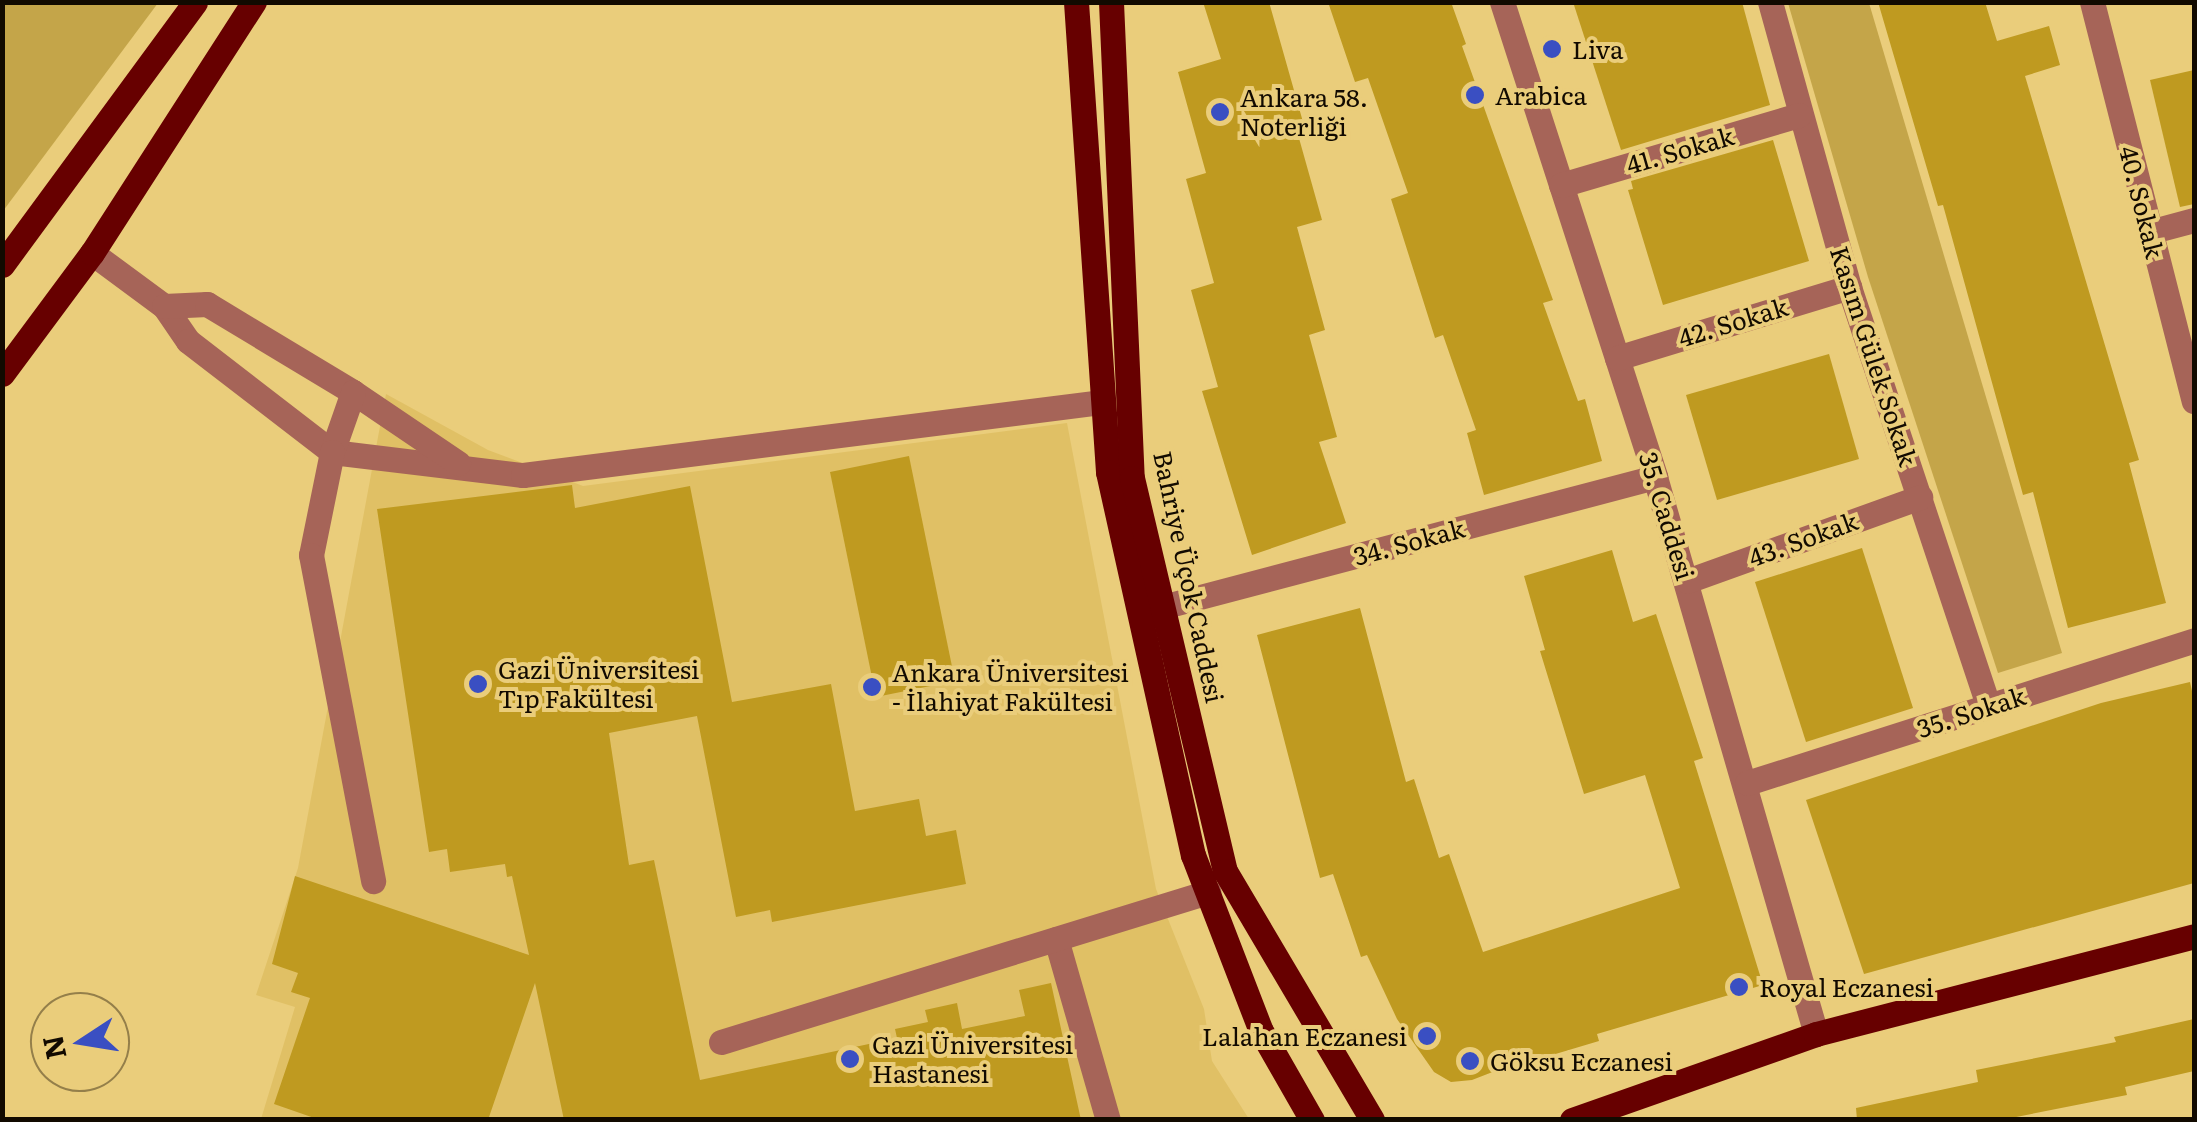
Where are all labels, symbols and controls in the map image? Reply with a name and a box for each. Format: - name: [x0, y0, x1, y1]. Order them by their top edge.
- place label: Liva: [1572, 34, 1623, 64]
- marker: Liva: [1541, 38, 1563, 60]
- place label: Arabica: [1495, 80, 1587, 110]
- place label: Ankara 58. Noterliği: [1240, 83, 1368, 142]
- marker: Arabica: [1464, 84, 1486, 106]
- marker: Ankara 58. Noterliği: [1209, 101, 1231, 123]
- street label: 41. Sokak: [1623, 120, 1737, 180]
- street label: 40. Sokak: [2114, 143, 2170, 261]
- street label: Kasım Gülek Sokak: [1824, 242, 1924, 470]
- street label: 42. Sokak: [1675, 291, 1791, 353]
- street label: Bahriye Üçok Caddesi: [1148, 448, 1230, 706]
- street label: 35. Caddesi: [1633, 448, 1701, 584]
- street label: 43. Sokak: [1744, 505, 1862, 573]
- street label: 34. Sokak: [1350, 513, 1468, 571]
- place label: Gazi Üniversitesi Tıp Fakültesi: [498, 655, 699, 714]
- place label: Ankara Üniversitesi - İlahiyat Fakültesi: [892, 658, 1129, 717]
- marker: Gazi Üniversitesi Tıp Fakültesi: [467, 673, 489, 695]
- marker: Ankara Üniversitesi - İlahiyat Fakültesi: [861, 676, 883, 698]
- street label: 35. Sokak: [1913, 680, 2029, 744]
- place label: Royal Eczanesi: [1759, 972, 1934, 1002]
- marker: Royal Eczanesi: [1728, 976, 1750, 998]
- north arrow: [30, 992, 130, 1092]
- place label: Lalahan Eczanesi: [1202, 1021, 1407, 1051]
- marker: Lalahan Eczanesi: [1416, 1025, 1438, 1047]
- place label: Gazi Üniversitesi Hastanesi: [872, 1030, 1073, 1089]
- text: N: [30, 1032, 76, 1064]
- marker: Gazi Üniversitesi Hastanesi: [837, 1046, 863, 1072]
- place label: Göksu Eczanesi: [1490, 1046, 1673, 1076]
- marker: Göksu Eczanesi: [1459, 1050, 1481, 1072]

